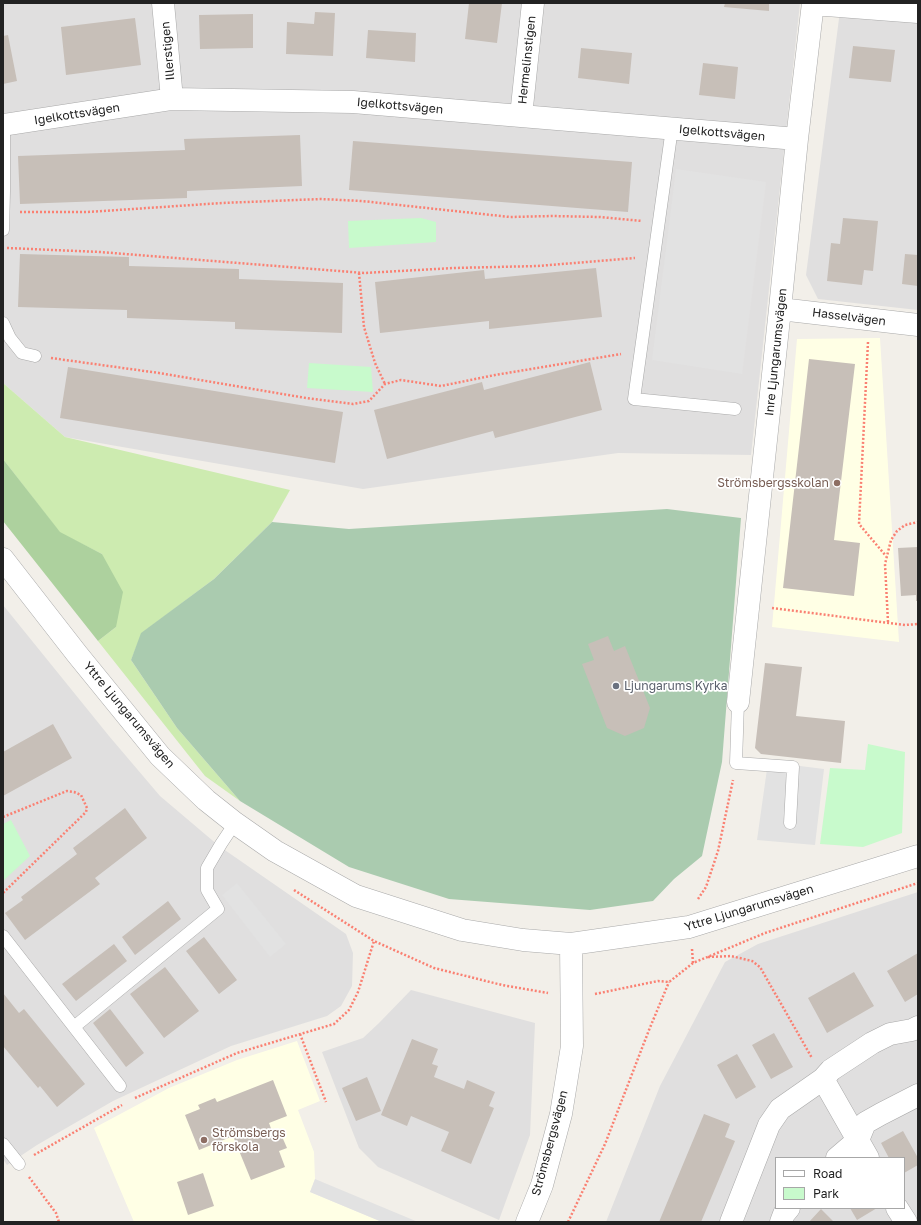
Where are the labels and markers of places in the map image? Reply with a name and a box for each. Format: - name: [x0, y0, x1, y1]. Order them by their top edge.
- place label: Strömsbergsskolan: [717, 476, 829, 490]
- marker: Strömsbergsskolan: [832, 478, 842, 488]
- place label: Ljungarums Kyrka: [624, 679, 727, 693]
- marker: Ljungarums Kyrka: [611, 681, 621, 691]
- place label: Strömsbergs förskola: [212, 1126, 286, 1154]
- marker: Strömsbergs förskola: [199, 1135, 209, 1145]

